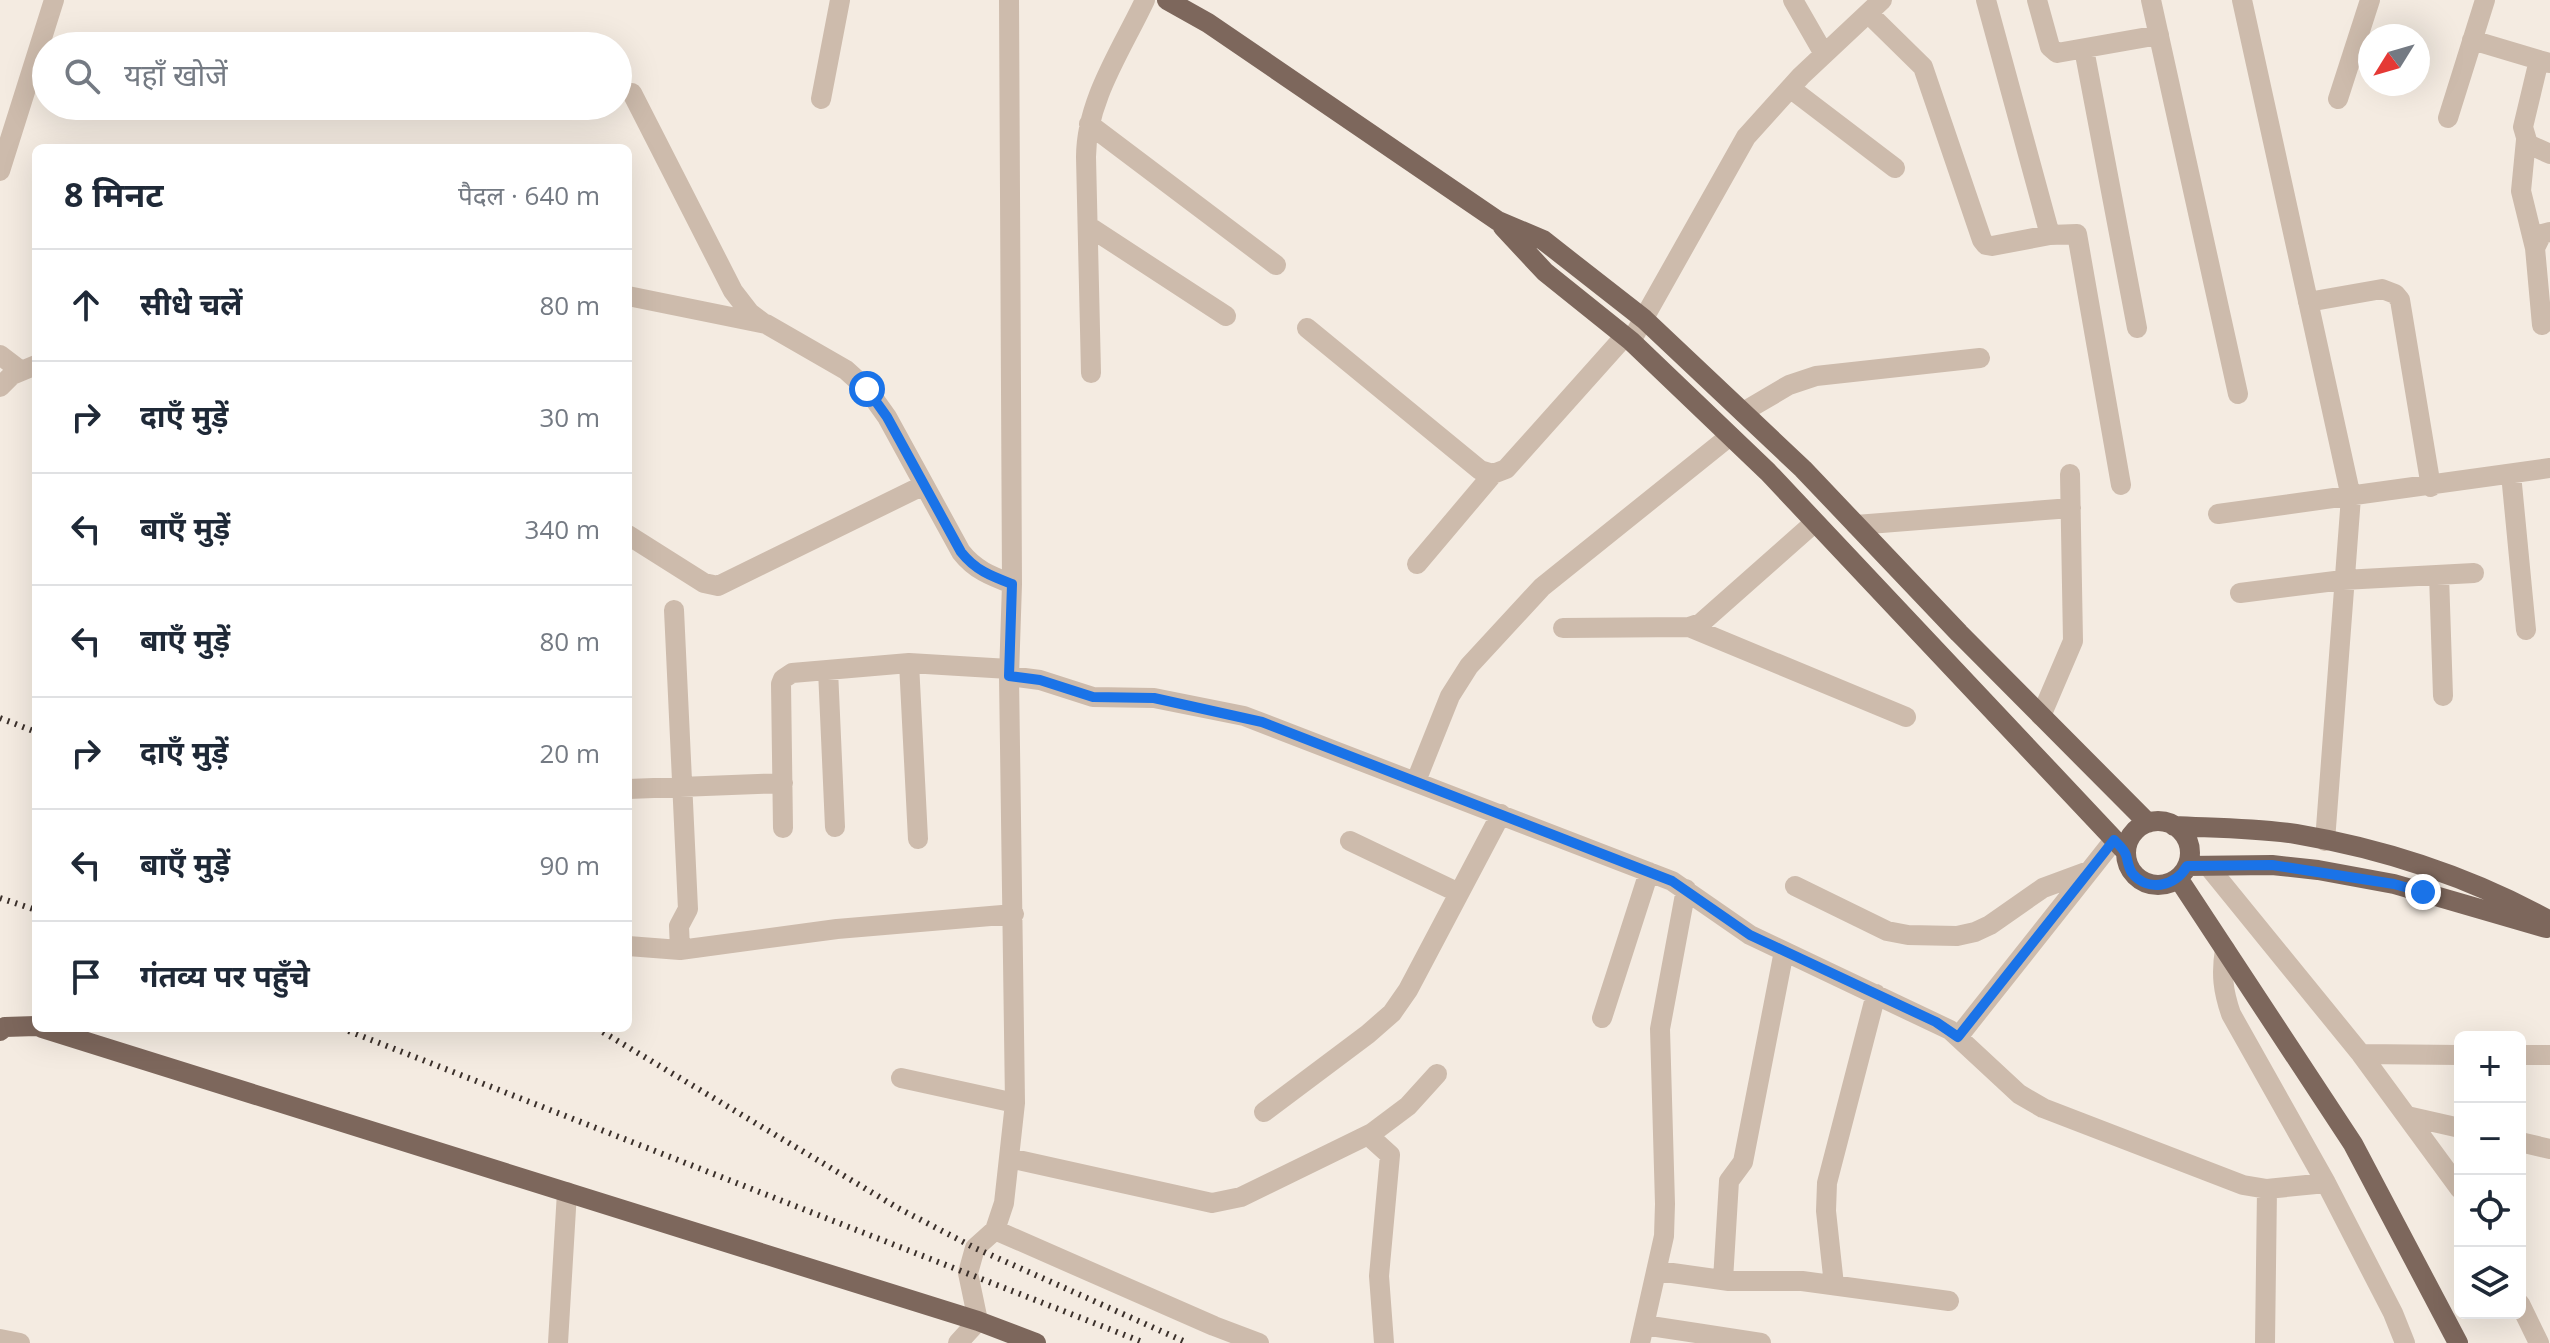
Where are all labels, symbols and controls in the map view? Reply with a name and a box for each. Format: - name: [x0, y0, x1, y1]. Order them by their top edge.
- north arrow: [2358, 24, 2430, 96]
- search box: [32, 32, 632, 120]
- icon: search: [60, 54, 104, 98]
- text: यहाँ खोजें: [124, 54, 227, 95]
- text: 8 मिनट: [64, 171, 164, 217]
- text: पैदल · 640 m: [458, 177, 600, 213]
- icon: ahead: [64, 283, 108, 327]
- text: सीधे चलें: [140, 283, 242, 324]
- text: 80 m: [539, 287, 600, 323]
- route start: [849, 371, 885, 407]
- icon: right: [64, 395, 108, 439]
- text: दाएँ मुड़ें: [140, 395, 228, 436]
- text: 30 m: [539, 399, 600, 435]
- icon: left: [64, 507, 108, 551]
- text: बाएँ मुड़ें: [140, 507, 230, 548]
- text: 340 m: [525, 511, 600, 547]
- icon: left: [64, 619, 108, 663]
- text: बाएँ मुड़ें: [140, 619, 230, 660]
- text: 80 m: [539, 623, 600, 659]
- icon: right: [64, 731, 108, 775]
- text: दाएँ मुड़ें: [140, 731, 228, 772]
- text: 20 m: [539, 735, 600, 771]
- icon: left: [64, 843, 108, 887]
- text: बाएँ मुड़ें: [140, 843, 230, 884]
- text: 90 m: [539, 847, 600, 883]
- route end: [2405, 874, 2441, 910]
- icon: arrive: [64, 955, 108, 999]
- text: गंतव्य पर पहुँचे: [140, 955, 310, 996]
- map controls: [2454, 1031, 2526, 1319]
- button: +: [2454, 1031, 2526, 1103]
- button: −: [2454, 1103, 2526, 1175]
- button: locate: [2454, 1175, 2526, 1247]
- button: layers: [2454, 1247, 2526, 1319]

